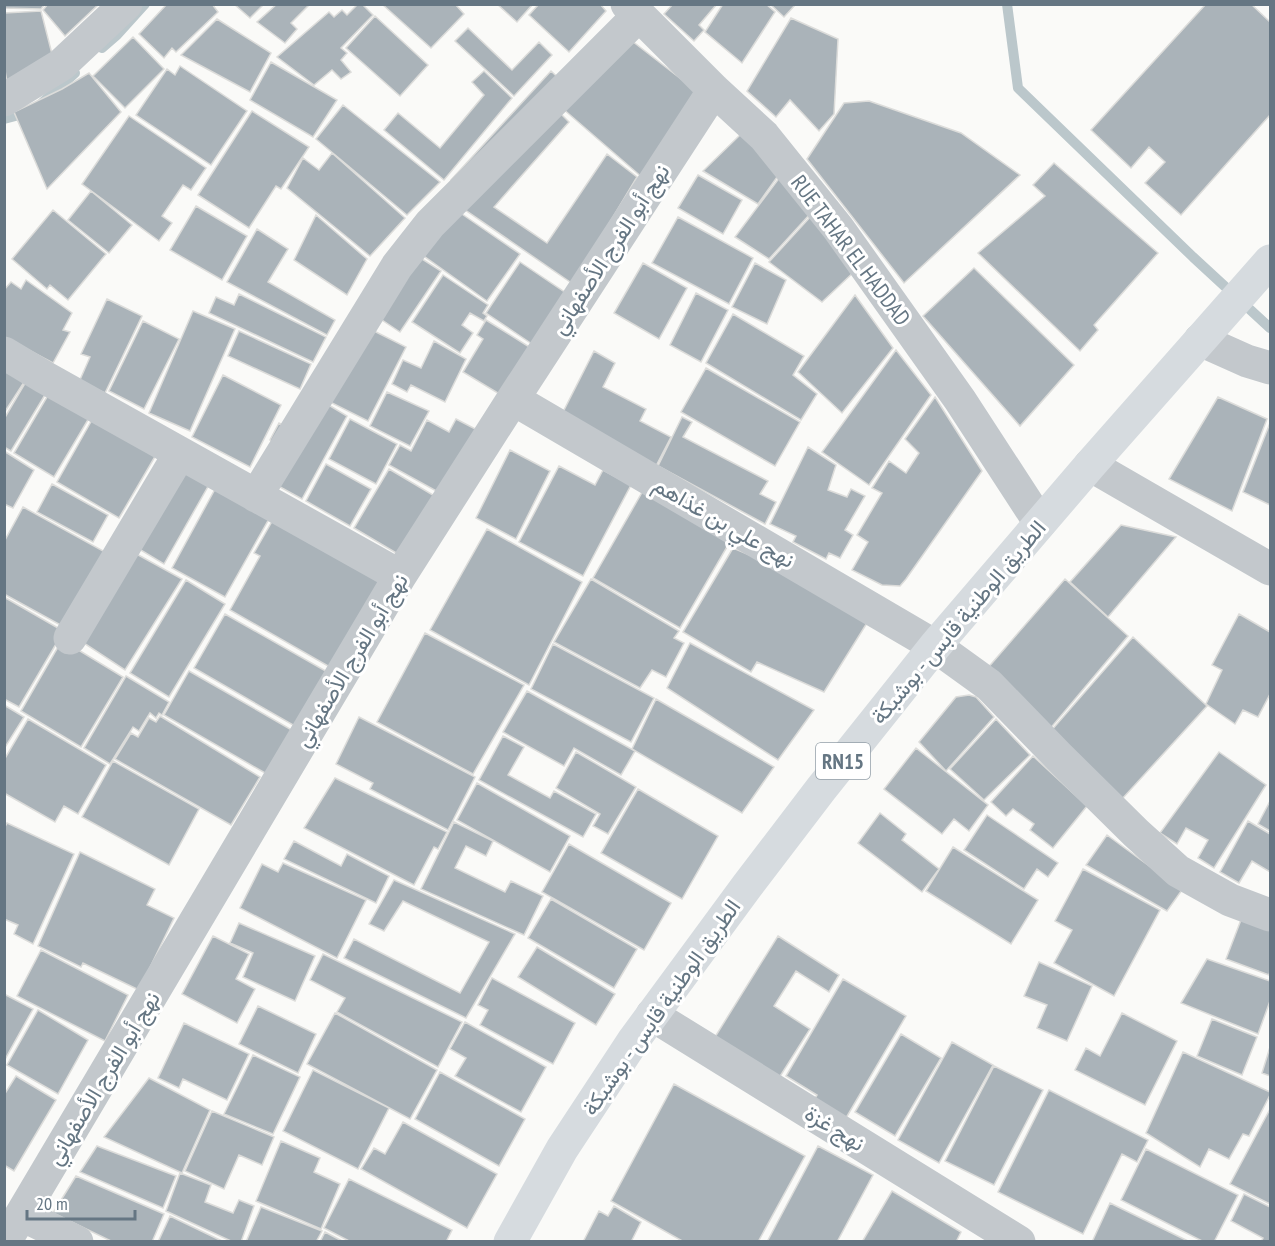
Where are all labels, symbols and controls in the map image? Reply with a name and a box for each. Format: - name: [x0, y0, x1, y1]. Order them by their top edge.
- street label: نهج أبو الفرج الأصفهاني: [544, 159, 680, 342]
- street label: RUE TAHAR EL HADDAD: [785, 169, 917, 331]
- street label: نهج علي بن غذاهم: [646, 470, 800, 578]
- street label: الطريق الوطنية قابس - بوشبكة: [864, 514, 1052, 730]
- street label: نهج أبو الفرج الأصفهاني: [288, 568, 418, 754]
- road number: RN15: [816, 743, 870, 779]
- street label: الطريق الوطنية قابس - بوشبكة: [576, 893, 746, 1121]
- street label: نهج أبو الفرج الأصفهاني: [40, 986, 170, 1172]
- street label: نهج غزة: [799, 1099, 870, 1158]
- scale bar: [27, 1183, 135, 1221]
- text: 20 m: [36, 1192, 68, 1215]

